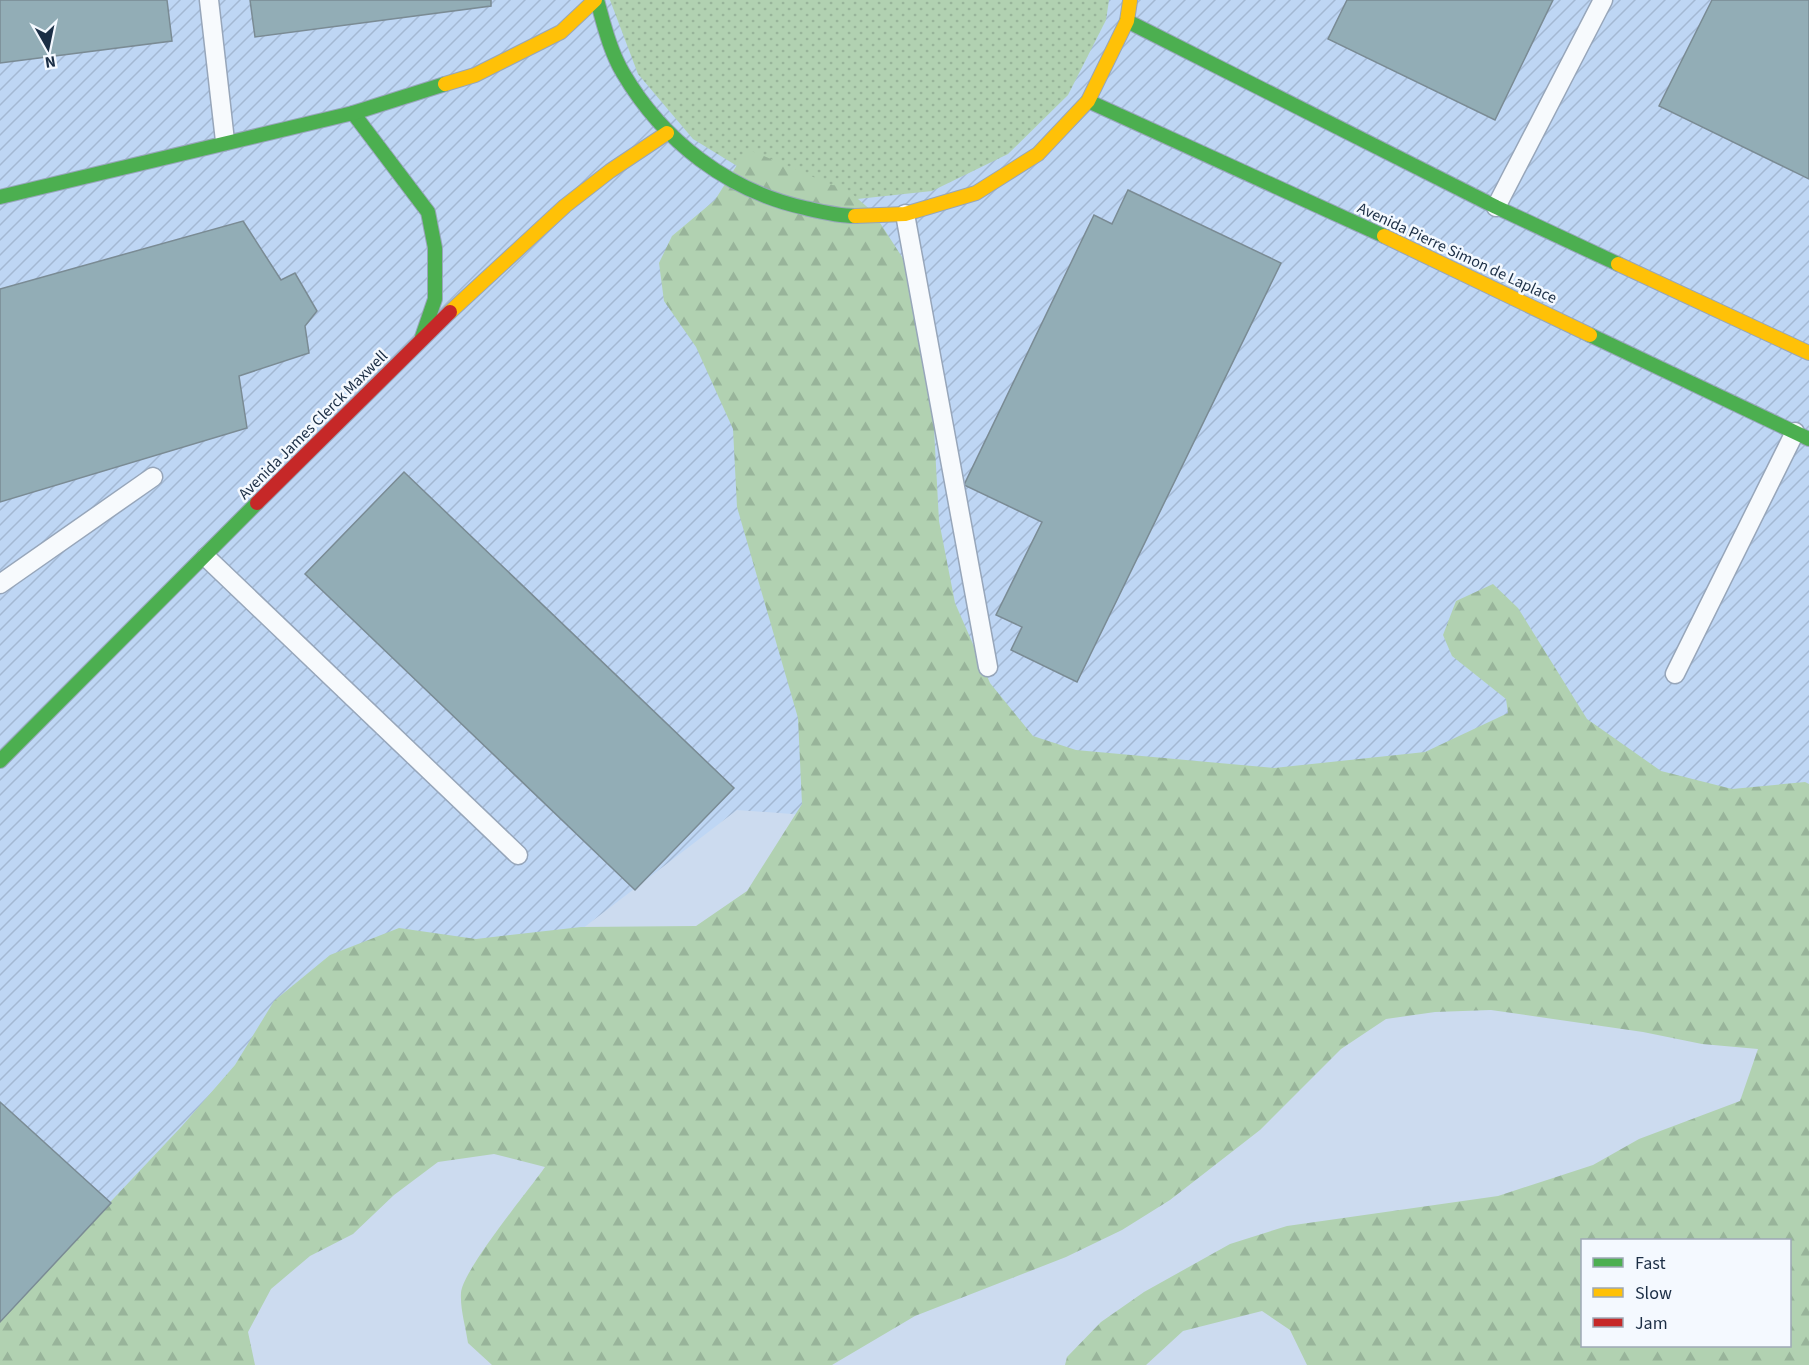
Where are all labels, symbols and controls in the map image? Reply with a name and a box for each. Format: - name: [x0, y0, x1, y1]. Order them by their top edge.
- north arrow: [18, 18, 78, 78]
- text: N: [43, 50, 57, 74]
- street label: Avenida Pierre Simon de Laplace: [1354, 197, 1560, 309]
- street label: Avenida James Clerck Maxwell: [233, 345, 393, 505]
- legend: [1581, 1239, 1791, 1347]
- text: Fast: [1635, 1251, 1666, 1276]
- text: Slow: [1635, 1281, 1672, 1306]
- text: Jam: [1635, 1311, 1668, 1336]

